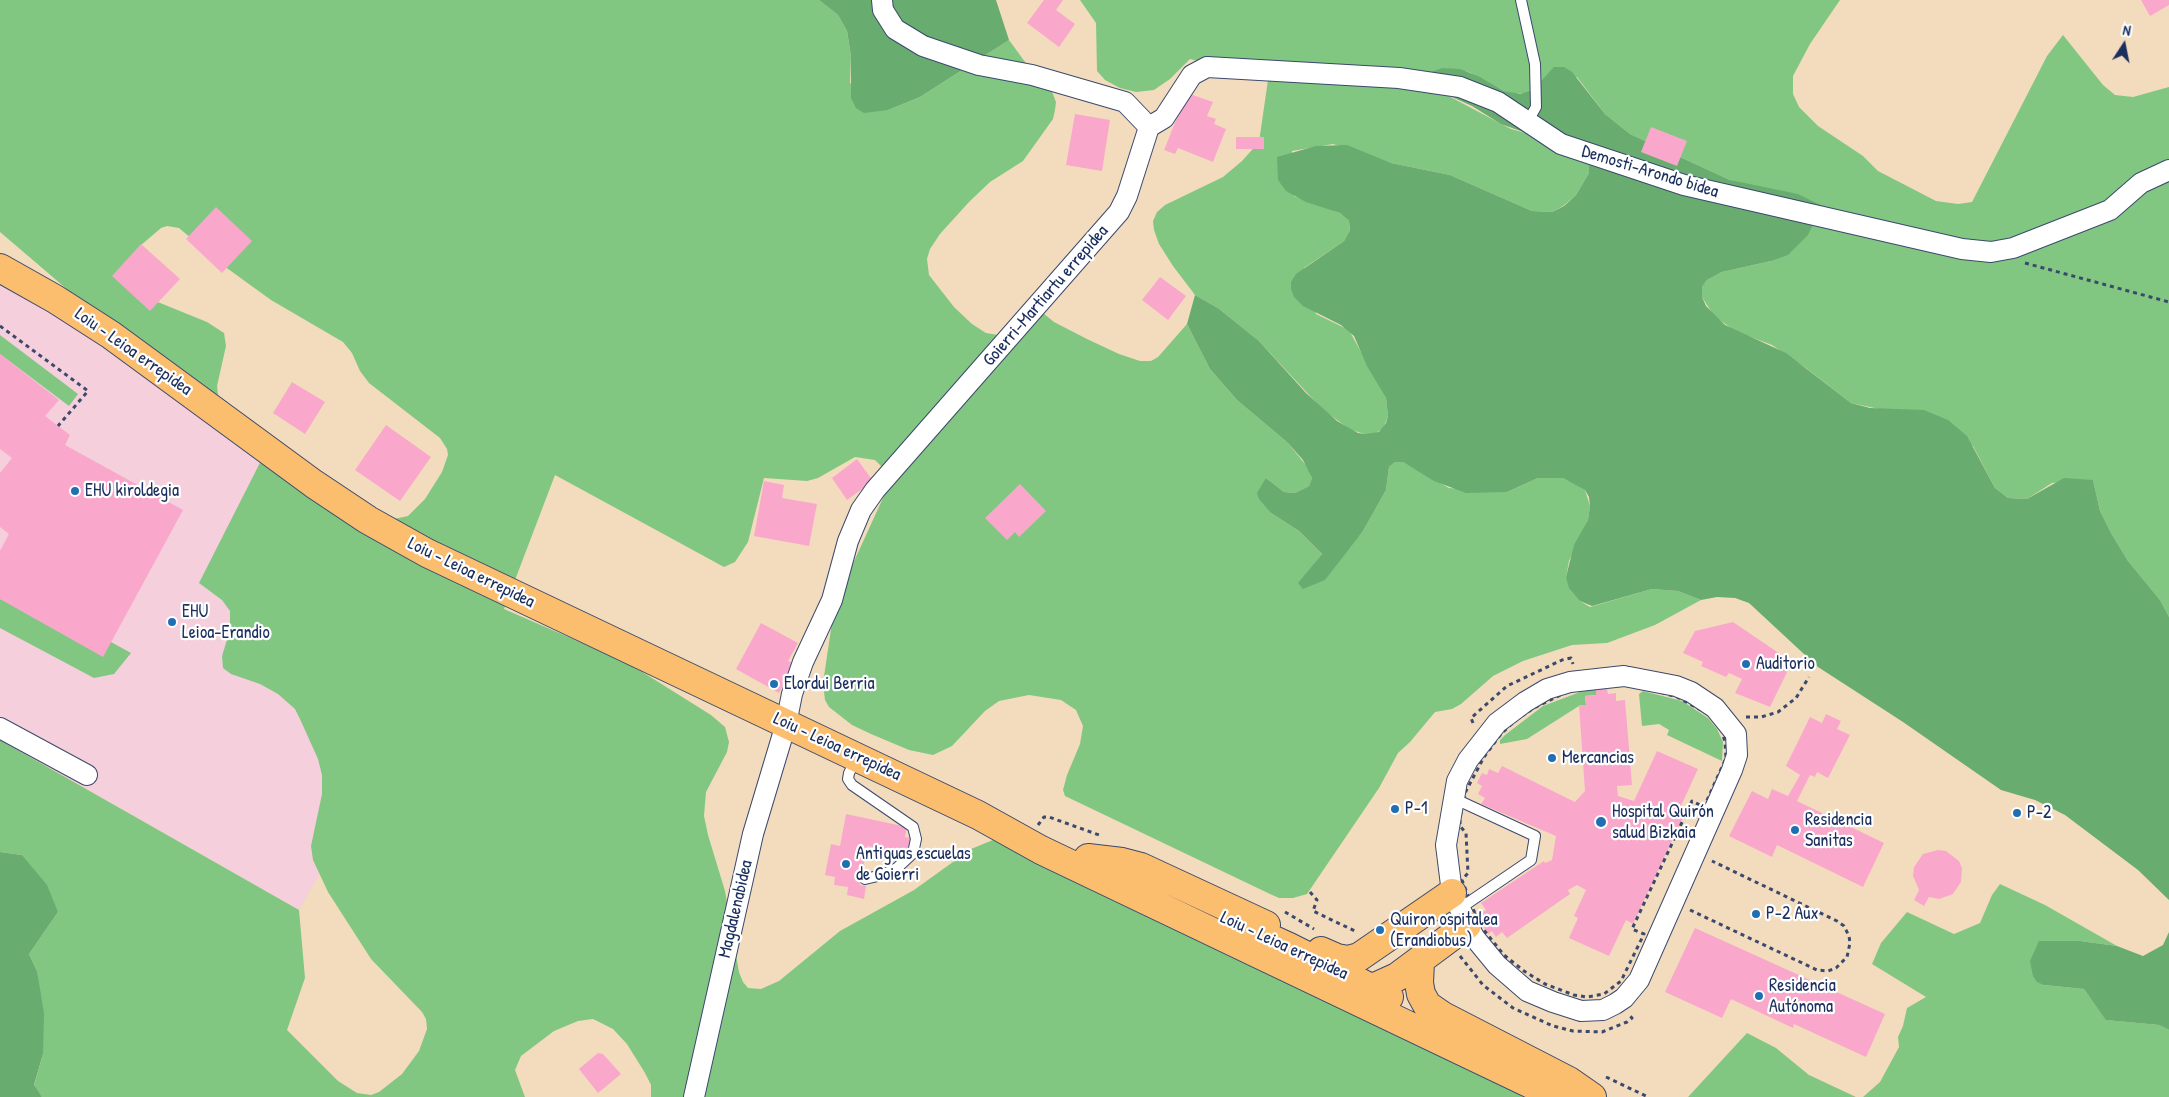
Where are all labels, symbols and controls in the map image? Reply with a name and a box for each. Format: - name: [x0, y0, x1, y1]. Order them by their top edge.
- north arrow: [2099, 20, 2149, 70]
- text: N: [2121, 20, 2132, 40]
- street label: Demosti-Arondo bidea: [1579, 141, 1721, 203]
- street label: Goierri-Martiartu errepidea: [979, 221, 1113, 371]
- street label: Loiu - Leioa errepidea: [70, 304, 196, 400]
- place label: EHU kiroldegia: [85, 480, 179, 502]
- marker: EHU kiroldegia: [69, 485, 81, 497]
- street label: Loiu - Leioa errepidea: [404, 533, 538, 613]
- place label: EHU Leioa-Erandio: [182, 601, 270, 644]
- marker: EHU Leioa-Erandio: [166, 616, 178, 628]
- place label: Auditorio: [1756, 653, 1815, 675]
- marker: Auditorio: [1740, 658, 1752, 670]
- place label: Elordui Berria: [784, 673, 875, 695]
- marker: Elordui Berria: [768, 678, 780, 690]
- street label: Loiu - Leioa errepidea: [770, 708, 904, 786]
- place label: Mercancias: [1562, 747, 1634, 769]
- marker: Mercancias: [1546, 752, 1558, 764]
- place label: P-1: [1405, 798, 1427, 820]
- place label: Hospital Quirón salud Bizkaia: [1612, 801, 1714, 844]
- place label: P-2: [2027, 802, 2051, 824]
- marker: P-1: [1389, 803, 1401, 815]
- marker: P-2: [2011, 807, 2023, 819]
- place label: Residencia Sanitas: [1805, 809, 1872, 852]
- marker: Hospital Quirón salud Bizkaia: [1594, 815, 1608, 829]
- marker: Residencia Sanitas: [1789, 824, 1801, 836]
- place label: Antiguas escuelas de Goierri: [856, 843, 971, 886]
- street label: Magdalenabidea: [714, 858, 758, 960]
- marker: Antiguas escuelas de Goierri: [840, 858, 852, 870]
- place label: P-2 Aux: [1766, 903, 1819, 925]
- street label: Loiu - Leioa errepidea: [1217, 907, 1351, 985]
- marker: P-2 Aux: [1750, 908, 1762, 920]
- place label: Quiron ospitalea (Erandiobus): [1390, 909, 1498, 952]
- marker: Quiron ospitalea (Erandiobus): [1374, 924, 1386, 936]
- place label: Residencia Autónoma: [1769, 975, 1836, 1018]
- marker: Residencia Autónoma: [1753, 990, 1765, 1002]

